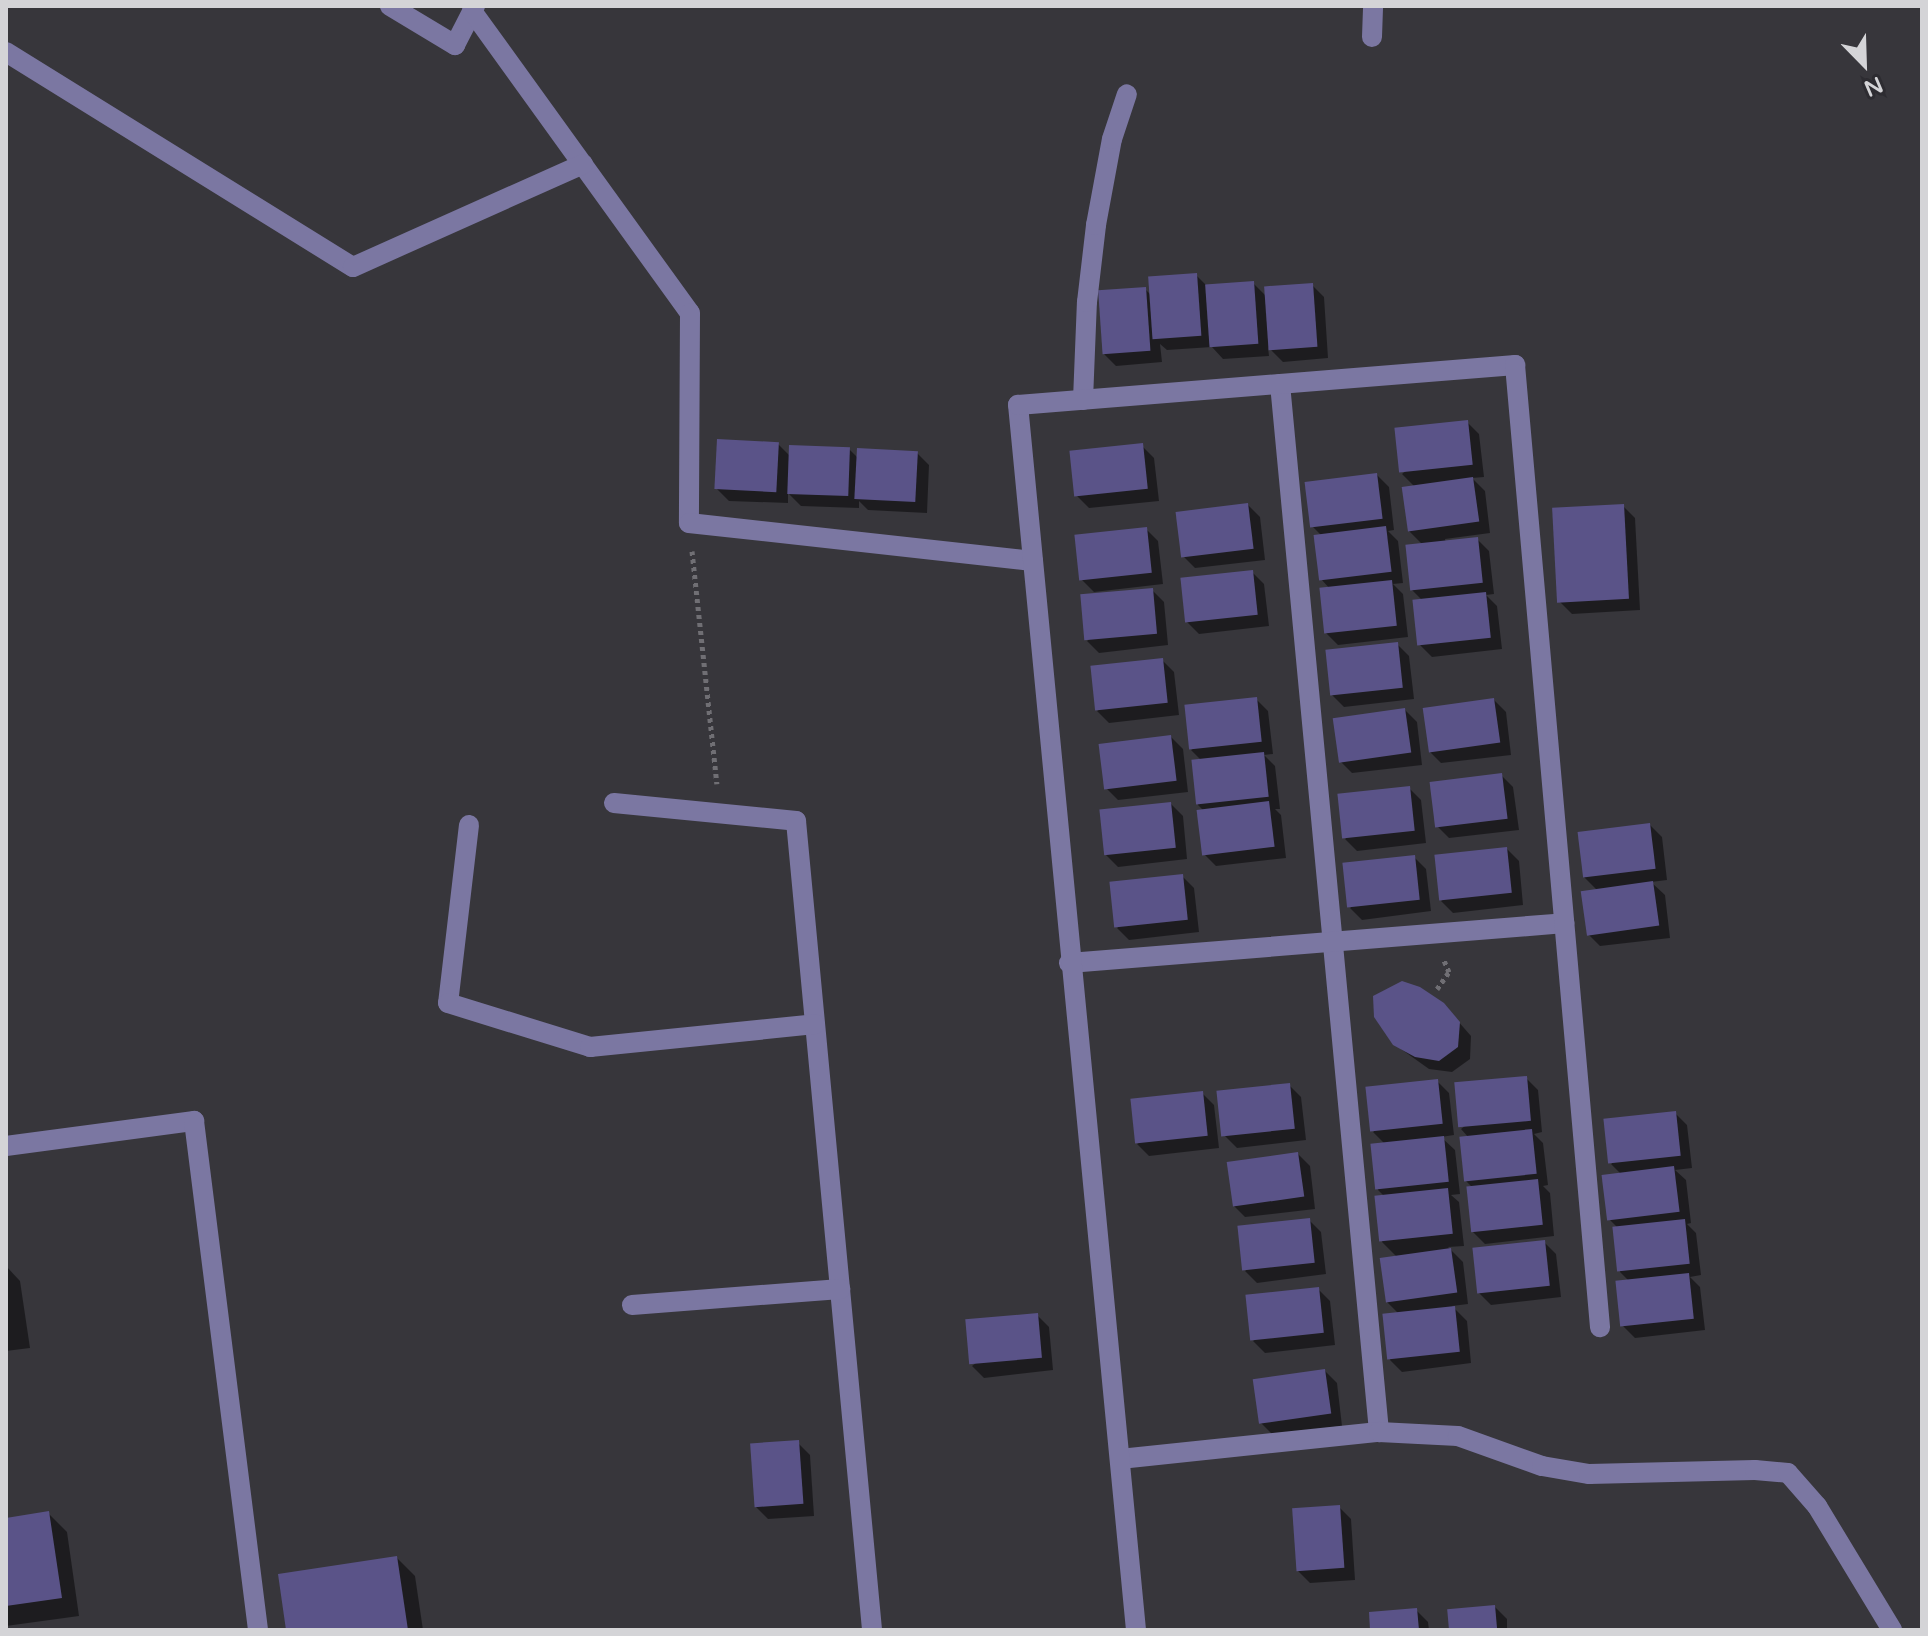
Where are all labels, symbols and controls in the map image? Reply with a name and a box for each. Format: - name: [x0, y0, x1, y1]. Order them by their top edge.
- north arrow: [1824, 24, 1904, 104]
- text: N: [1860, 71, 1887, 102]

